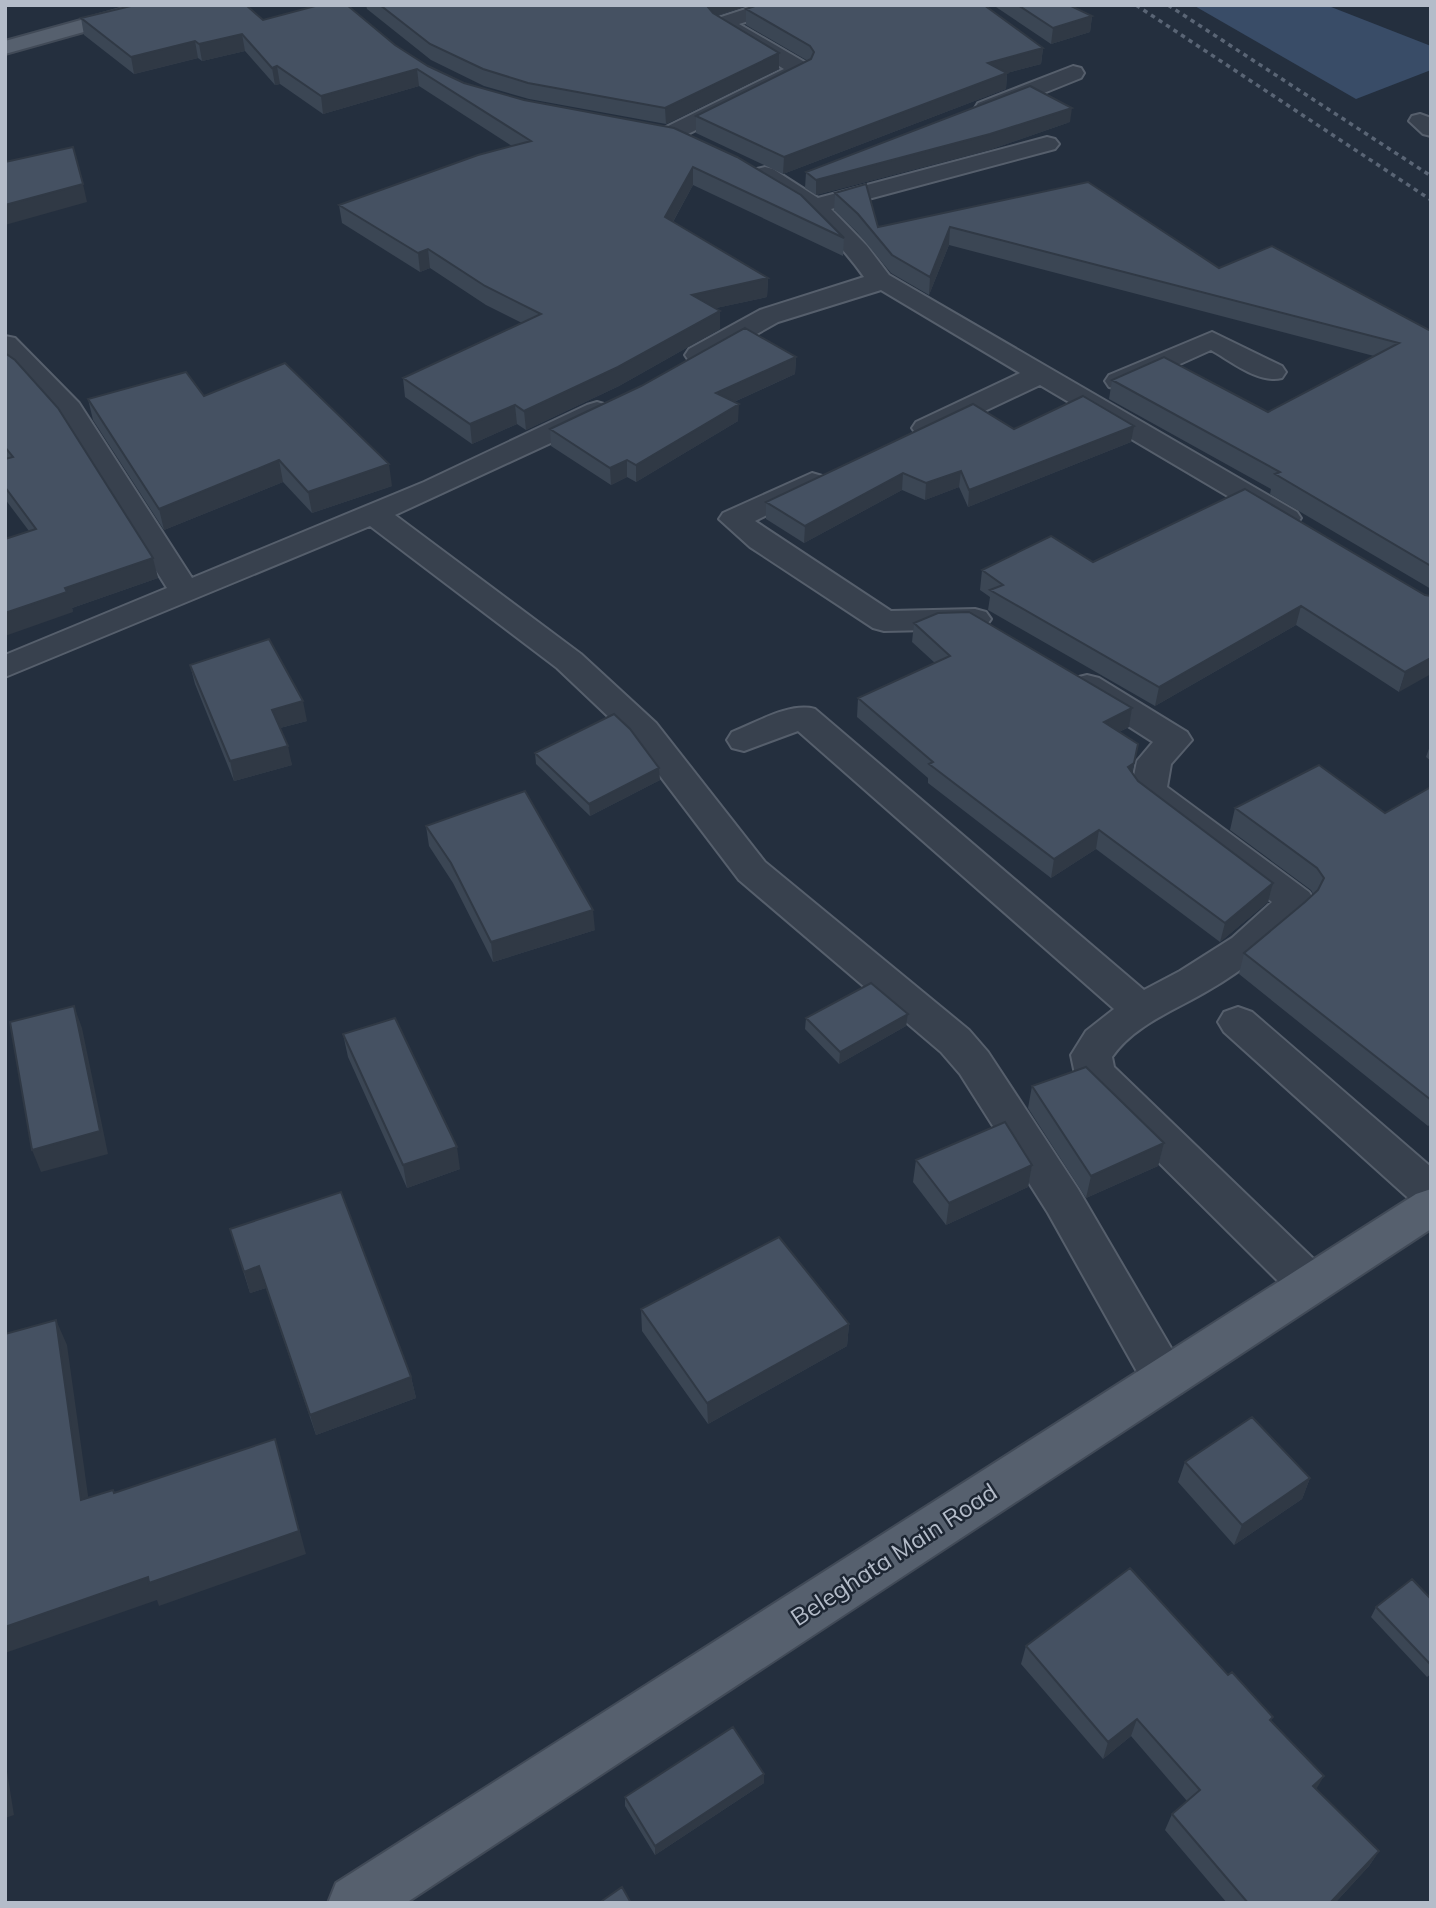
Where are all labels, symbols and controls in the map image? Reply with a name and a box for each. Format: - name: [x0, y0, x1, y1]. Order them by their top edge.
- street label: Beleghata Main Road: [785, 1476, 1002, 1632]

